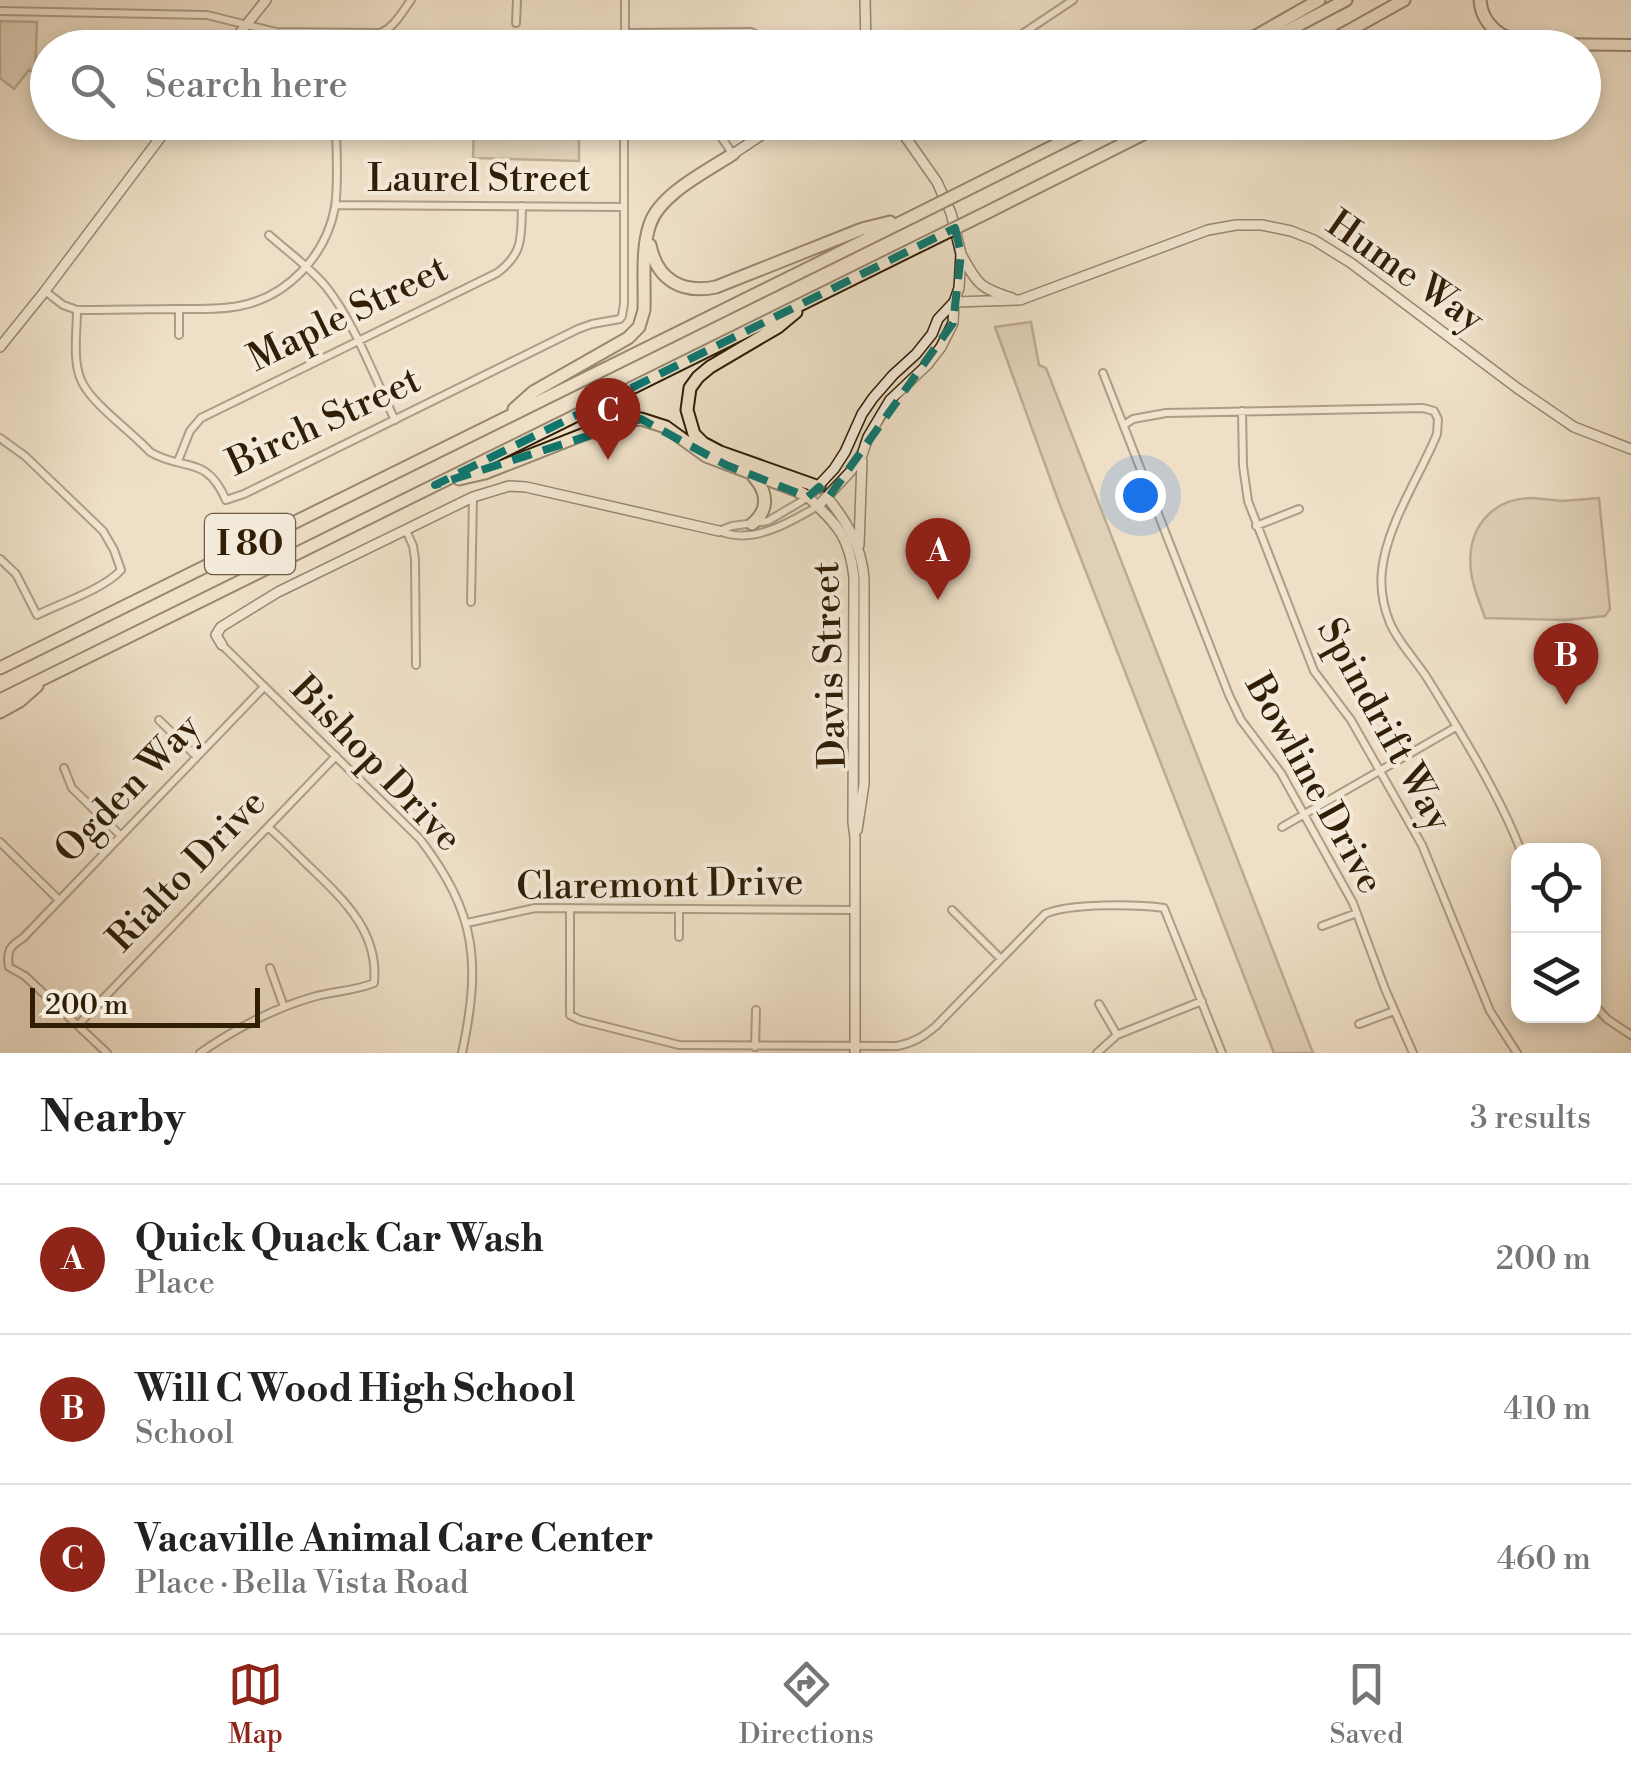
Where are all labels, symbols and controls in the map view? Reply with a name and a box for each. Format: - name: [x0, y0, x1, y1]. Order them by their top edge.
- search box: [30, 30, 1601, 140]
- icon: search: [65, 58, 120, 113]
- text: Search here: [145, 62, 348, 109]
- street label: Laurel Street: [367, 156, 591, 203]
- street label: Hume Way: [1317, 201, 1493, 344]
- street label: Maple Street: [241, 245, 455, 383]
- street label: Birch Street: [219, 357, 428, 488]
- pin: C: [576, 378, 640, 460]
- your location: [1115, 470, 1166, 521]
- road number: I 80: [205, 514, 295, 574]
- pin: A: [906, 518, 970, 600]
- street label: Davis Street: [803, 560, 857, 770]
- street label: Spindrift Way: [1306, 610, 1462, 840]
- pin: B: [1534, 622, 1598, 705]
- street label: Bowline Drive: [1234, 665, 1394, 902]
- street label: Bishop Drive: [280, 666, 472, 862]
- street label: Ogden Way: [45, 704, 211, 874]
- street label: Rialto Drive: [98, 780, 276, 962]
- map controls: [1511, 843, 1601, 1023]
- button: locate: [1511, 843, 1601, 933]
- street label: Claremont Drive: [516, 859, 804, 911]
- button: layers: [1511, 933, 1601, 1023]
- scale bar: [30, 983, 260, 1028]
- text: 200 m: [45, 988, 128, 1023]
- text: Nearby: [40, 1092, 185, 1145]
- text: 3 results: [1470, 1098, 1591, 1138]
- text: Quick Quack Car Wash: [135, 1216, 544, 1263]
- text: A: [61, 1239, 84, 1279]
- text: 200 m: [1496, 1239, 1591, 1279]
- text: Place: [135, 1263, 215, 1303]
- text: Will C Wood High School: [135, 1366, 575, 1413]
- text: B: [60, 1389, 85, 1429]
- text: 410 m: [1503, 1389, 1591, 1429]
- text: School: [135, 1413, 234, 1453]
- text: Vacaville Animal Care Center: [135, 1516, 654, 1563]
- text: C: [61, 1539, 84, 1579]
- text: 460 m: [1497, 1539, 1591, 1579]
- text: Place · Bella Vista Road: [135, 1563, 468, 1603]
- tab: Map: [228, 1657, 283, 1752]
- tab: Directions: [739, 1657, 874, 1752]
- tab: Saved: [1330, 1657, 1403, 1752]

